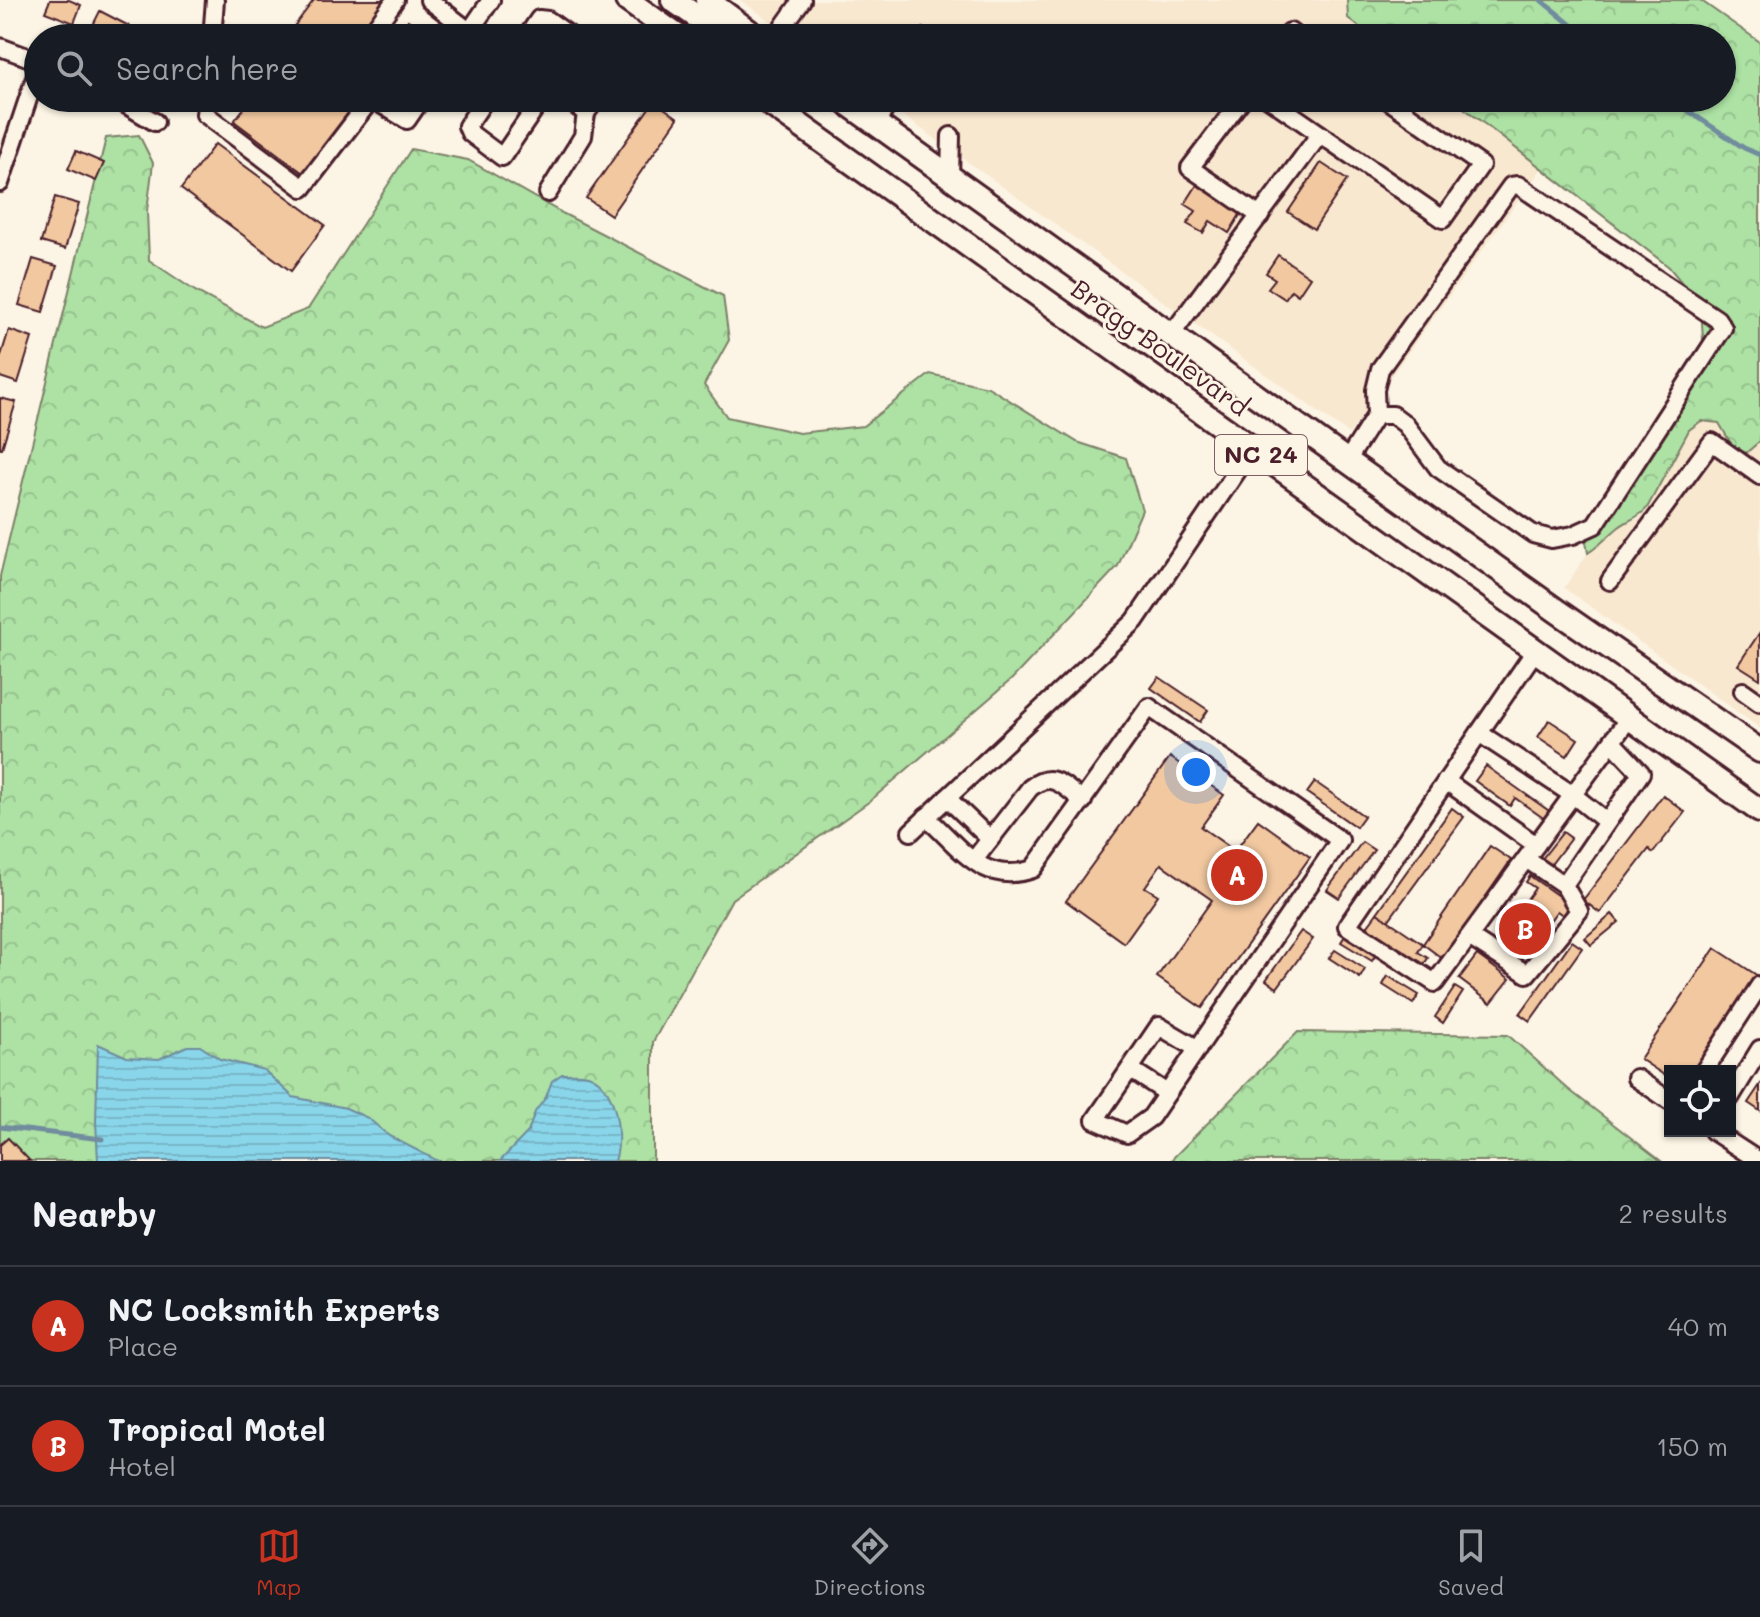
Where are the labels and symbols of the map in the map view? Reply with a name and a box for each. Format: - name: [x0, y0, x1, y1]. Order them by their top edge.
- street label: Bragg Boulevard: [1065, 271, 1256, 423]
- road number: NC 24: [1215, 435, 1307, 475]
- your location: [1176, 752, 1216, 792]
- pin: A: [1211, 845, 1263, 905]
- pin: B: [1499, 899, 1551, 959]

